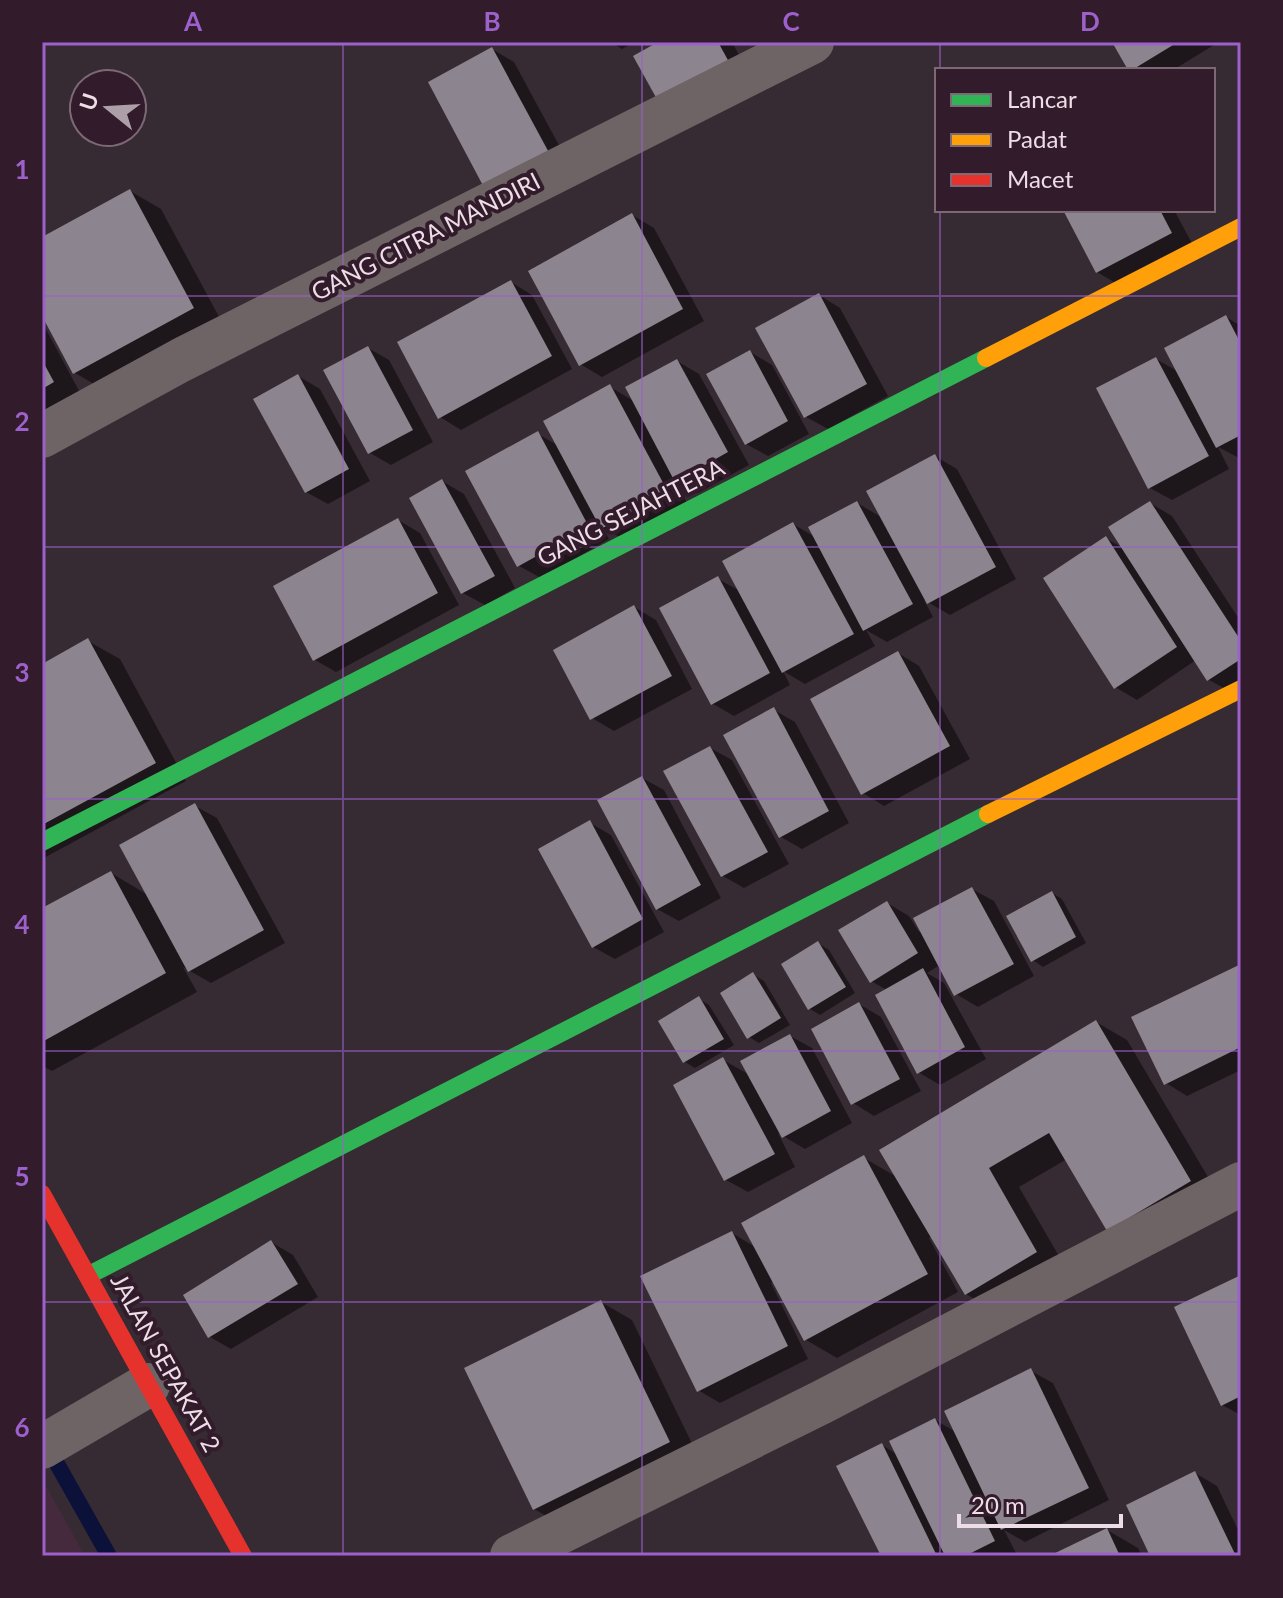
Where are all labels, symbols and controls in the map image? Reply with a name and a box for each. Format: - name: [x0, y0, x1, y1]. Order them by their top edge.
- text: A: [183, 5, 203, 37]
- text: B: [483, 5, 501, 37]
- text: C: [782, 5, 800, 37]
- text: D: [1080, 5, 1100, 37]
- north arrow: [68, 68, 148, 148]
- legend: [935, 68, 1215, 212]
- text: Lancar: [1007, 84, 1077, 113]
- text: U: [73, 90, 104, 114]
- text: Padat: [1007, 124, 1067, 153]
- text: 1: [14, 153, 30, 185]
- text: Macet: [1007, 164, 1074, 193]
- street label: GANG CITRA MANDIRI: [306, 165, 545, 306]
- text: 2: [14, 405, 30, 437]
- street label: GANG SEJAHTERA: [532, 452, 729, 571]
- text: 3: [14, 656, 30, 688]
- text: 4: [14, 908, 30, 940]
- text: 5: [14, 1160, 30, 1192]
- street label: JALAN SEPAKAT 2: [105, 1268, 227, 1457]
- text: 6: [14, 1411, 30, 1443]
- scale bar: [959, 1478, 1121, 1528]
- text: 20 m: [971, 1490, 1025, 1519]

